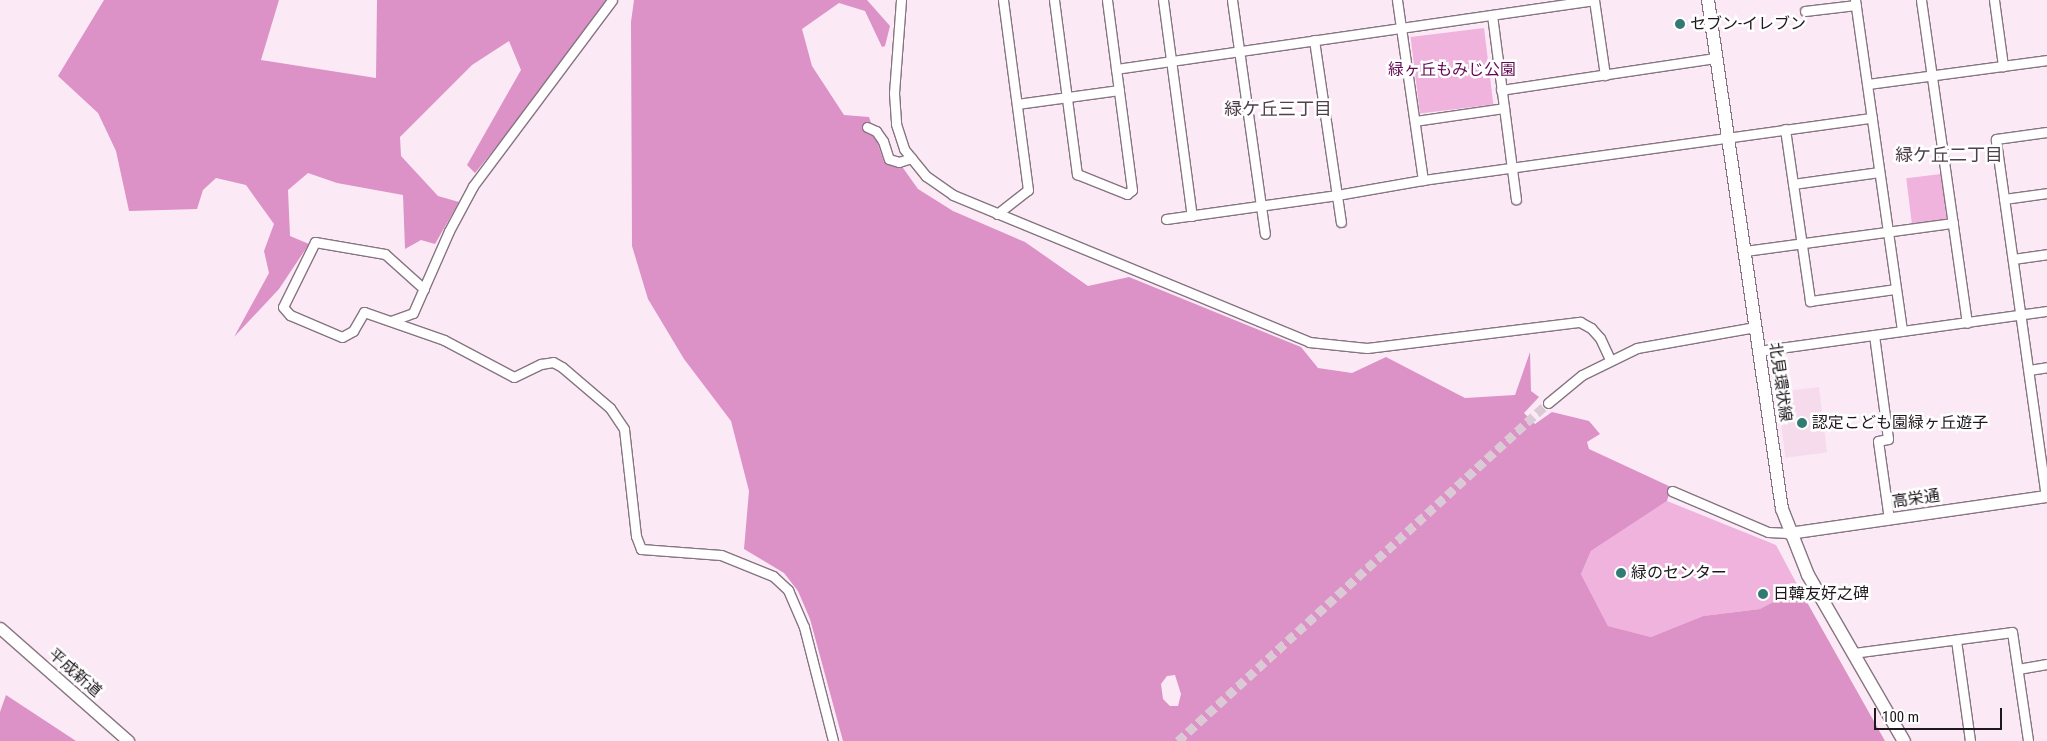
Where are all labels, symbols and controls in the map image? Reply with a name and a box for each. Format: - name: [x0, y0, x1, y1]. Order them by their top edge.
- place label: セブン-イレブン: [1690, 14, 1806, 34]
- marker: セブン-イレブン: [1674, 18, 1686, 30]
- park label: 緑ヶ丘もみじ公園: [1388, 60, 1516, 80]
- district label: 緑ケ丘三丁目: [1224, 98, 1332, 120]
- district label: 緑ケ丘二丁目: [1895, 144, 2003, 166]
- street label: 北見環状線: [1765, 341, 1795, 423]
- place label: 認定こども園緑ヶ丘遊子: [1812, 413, 1988, 433]
- marker: 認定こども園緑ヶ丘遊子: [1796, 417, 1808, 429]
- street label: 高栄通: [1891, 486, 1941, 512]
- place label: 緑のセンター: [1631, 563, 1727, 583]
- marker: 緑のセンター: [1615, 567, 1627, 579]
- place label: 日韓友好之碑: [1773, 584, 1869, 604]
- marker: 日韓友好之碑: [1757, 588, 1769, 600]
- street label: 平成新道: [45, 645, 105, 701]
- scale bar: [1877, 698, 2004, 730]
- text: 100 m: [1882, 708, 1919, 726]

